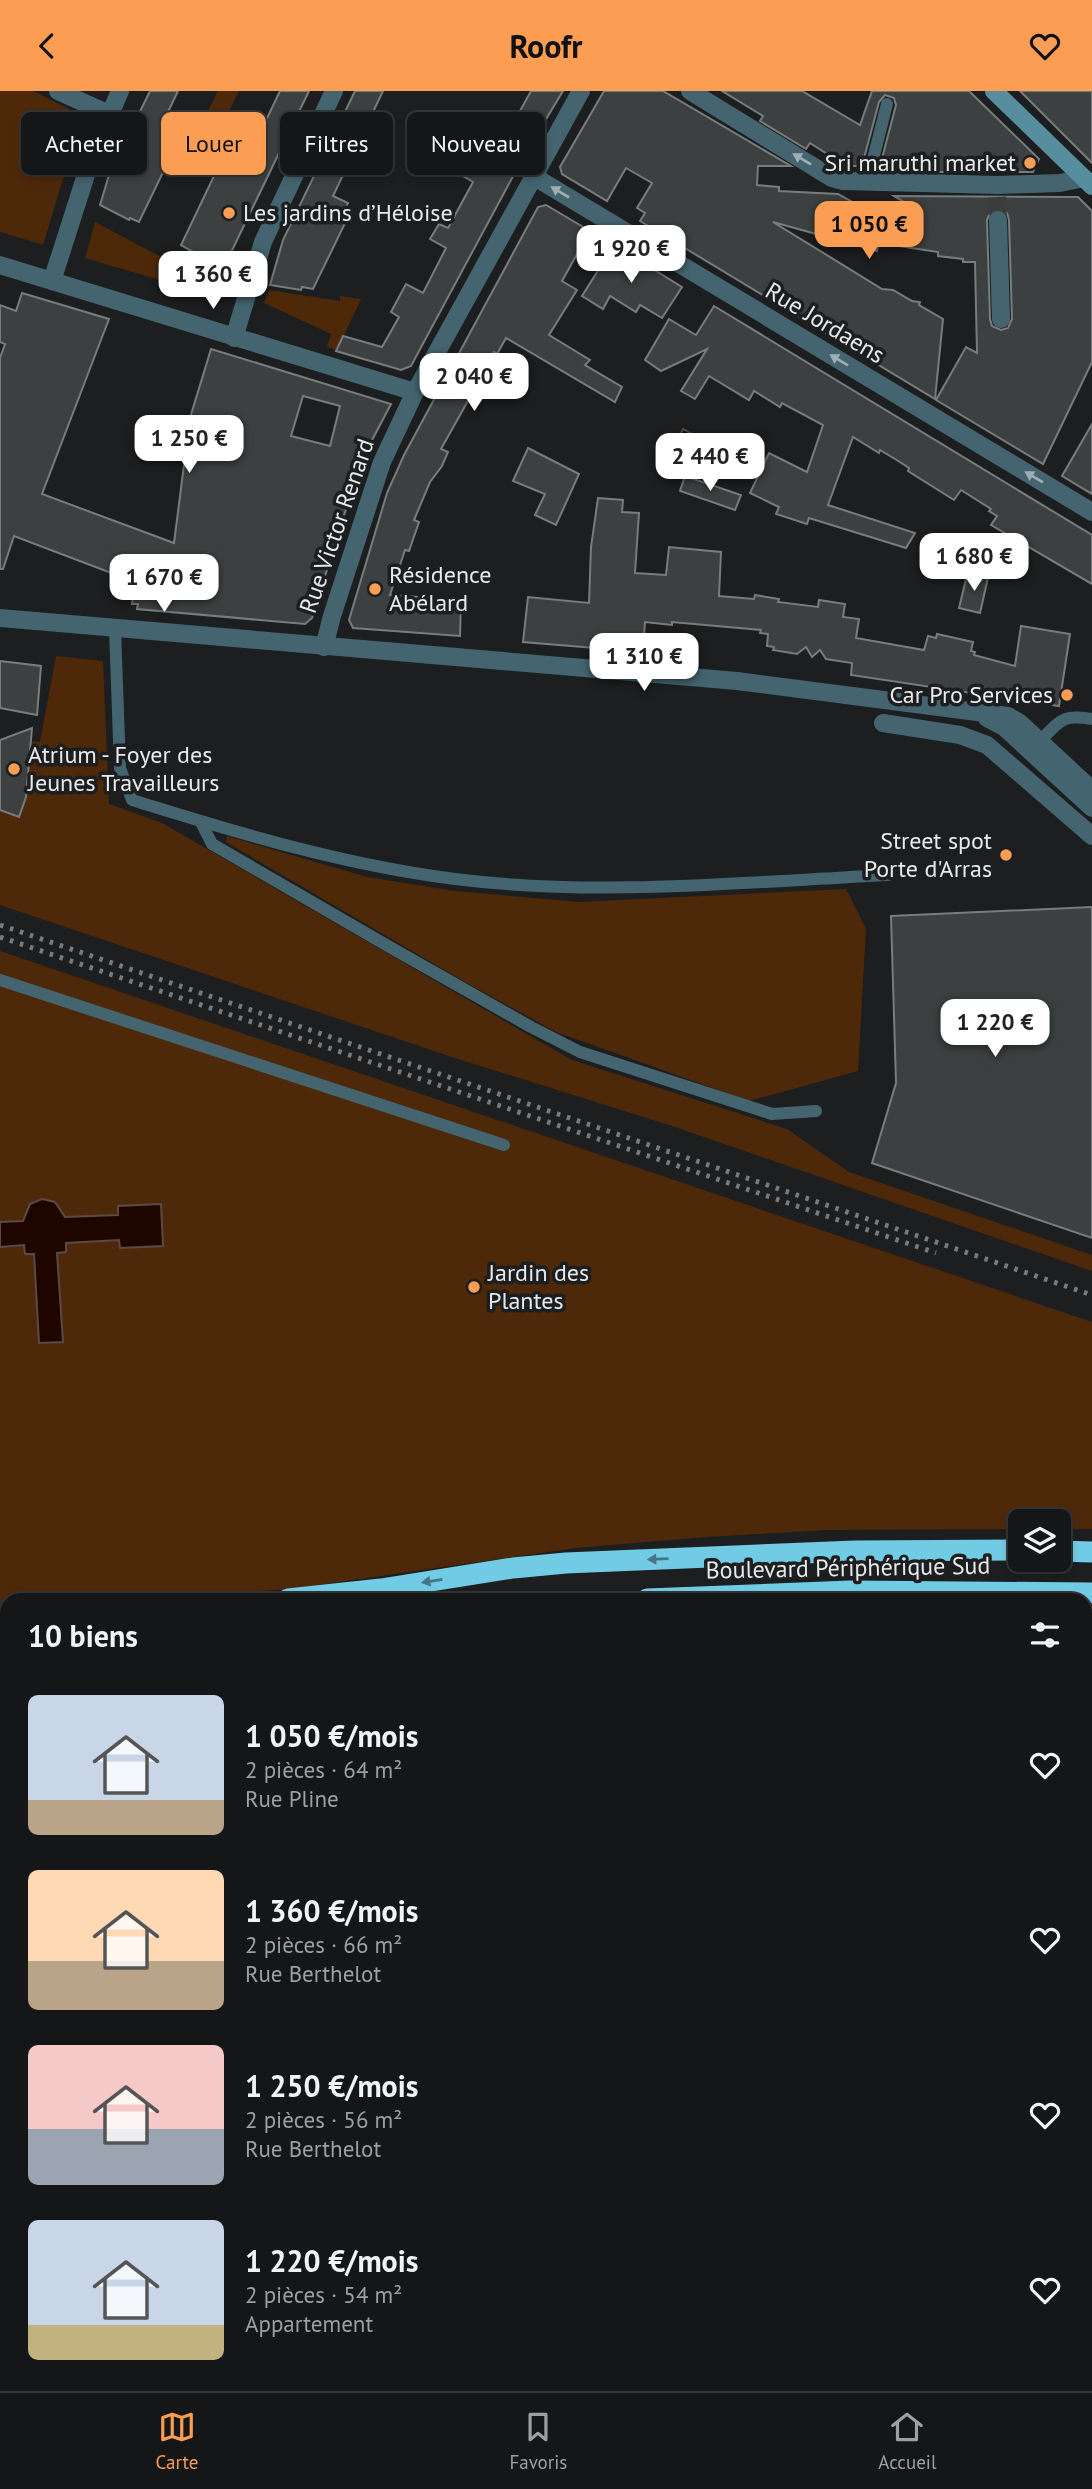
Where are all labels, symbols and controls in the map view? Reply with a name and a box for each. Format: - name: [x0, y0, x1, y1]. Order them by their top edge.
- text: Roofr: [509, 25, 583, 67]
- icon: back: [28, 27, 66, 65]
- icon: heart: [1026, 27, 1064, 65]
- chip: Acheter: [21, 112, 147, 175]
- chip: Louer: [161, 112, 266, 175]
- chip: Filtres: [280, 112, 393, 175]
- chip: Nouveau: [407, 112, 545, 175]
- place label: Sri maruthi market: [825, 147, 1016, 178]
- one-way arrow: [792, 153, 811, 166]
- marker: Sri maruthi market: [1022, 155, 1038, 171]
- one-way arrow: [551, 185, 570, 198]
- place label: Les jardins d’Héloise: [243, 197, 453, 228]
- pin: 1 050 €: [804, 201, 934, 261]
- marker: Les jardins d’Héloise: [221, 205, 237, 221]
- text: 1 050 €: [831, 209, 907, 238]
- pin: 1 920 €: [566, 225, 696, 285]
- text: 1 920 €: [593, 233, 669, 262]
- pin: 1 360 €: [148, 251, 278, 311]
- text: 1 360 €: [175, 259, 251, 288]
- street label: Rue Jordaens: [760, 275, 891, 370]
- pin: 2 040 €: [409, 353, 539, 413]
- one-way arrow: [829, 353, 848, 366]
- text: 2 040 €: [436, 361, 512, 390]
- pin: 1 250 €: [124, 415, 254, 475]
- text: 1 250 €: [151, 423, 227, 452]
- pin: 2 440 €: [645, 433, 775, 493]
- street label: Rue Victor Renard: [292, 435, 381, 617]
- text: 2 440 €: [672, 441, 748, 470]
- one-way arrow: [1024, 471, 1043, 484]
- pin: 1 680 €: [909, 533, 1039, 593]
- text: 1 680 €: [936, 541, 1012, 570]
- pin: 1 670 €: [99, 554, 229, 614]
- place label: Résidence Abélard: [389, 559, 492, 618]
- text: 1 670 €: [126, 562, 202, 591]
- marker: Résidence Abélard: [367, 581, 383, 597]
- pin: 1 310 €: [579, 633, 709, 693]
- text: 1 310 €: [606, 641, 682, 670]
- place label: Car Pro Services: [890, 679, 1053, 710]
- marker: Car Pro Services: [1059, 687, 1075, 703]
- place label: Atrium - Foyer des Jeunes Travailleurs: [27, 739, 219, 798]
- marker: Atrium - Foyer des Jeunes Travailleurs: [6, 761, 22, 777]
- place label: Street spot Porte d'Arras: [864, 825, 992, 884]
- marker: Street spot Porte d'Arras: [998, 847, 1014, 863]
- pin: 1 220 €: [930, 999, 1060, 1059]
- text: 1 220 €: [957, 1007, 1033, 1036]
- place label: Jardin des Plantes: [487, 1257, 589, 1316]
- marker: Jardin des Plantes: [466, 1279, 482, 1295]
- map controls: [1008, 1509, 1071, 1572]
- button: layers: [1008, 1509, 1071, 1572]
- street label: Boulevard Périphérique Sud: [705, 1550, 991, 1585]
- one-way arrow: [647, 1553, 669, 1565]
- one-way arrow: [421, 1576, 443, 1587]
- text: 10 biens: [28, 1616, 138, 1655]
- icon: filters: [1026, 1616, 1064, 1654]
- text: 1 050 €/mois: [245, 1716, 418, 1755]
- icon: home: [84, 1723, 168, 1807]
- icon: heart: [1026, 1746, 1064, 1784]
- text: 2 pièces · 64 m²: [245, 1755, 402, 1784]
- text: Rue Pline: [245, 1784, 339, 1813]
- text: 1 360 €/mois: [245, 1891, 418, 1930]
- icon: home: [84, 1898, 168, 1982]
- icon: heart: [1026, 1921, 1064, 1959]
- text: 2 pièces · 66 m²: [245, 1930, 402, 1959]
- text: Rue Berthelot: [245, 1959, 381, 1988]
- text: 1 250 €/mois: [245, 2066, 418, 2105]
- icon: home: [84, 2073, 168, 2157]
- icon: heart: [1026, 2096, 1064, 2134]
- text: 2 pièces · 56 m²: [245, 2105, 402, 2134]
- text: Rue Berthelot: [245, 2134, 381, 2163]
- text: 1 220 €/mois: [245, 2241, 418, 2280]
- icon: home: [84, 2248, 168, 2332]
- icon: heart: [1026, 2271, 1064, 2309]
- text: 2 pièces · 54 m²: [245, 2280, 402, 2309]
- text: Appartement: [245, 2309, 373, 2338]
- tab: Carte: [156, 2408, 198, 2474]
- tab: Favoris: [509, 2408, 567, 2474]
- tab: Accueil: [878, 2408, 936, 2474]

